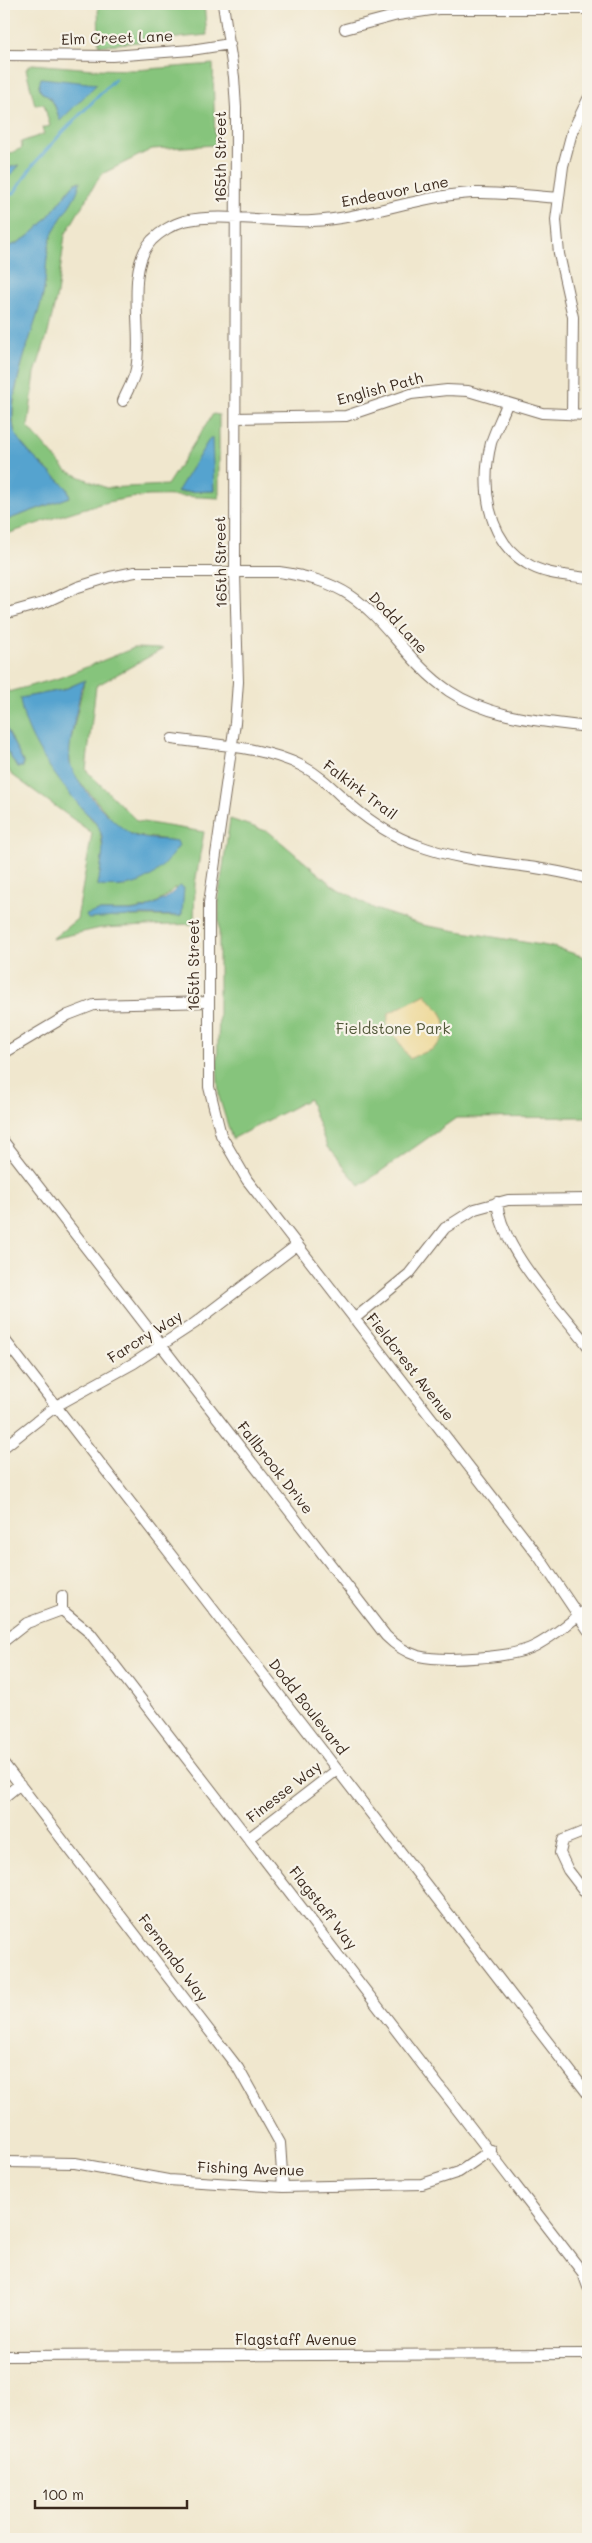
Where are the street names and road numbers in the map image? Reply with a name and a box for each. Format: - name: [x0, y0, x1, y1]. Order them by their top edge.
- street label: Elm Creet Lane: [61, 25, 173, 49]
- street label: 165th Street: [210, 111, 230, 203]
- street label: Endeavor Lane: [339, 171, 450, 211]
- street label: English Path: [335, 367, 425, 409]
- street label: 165th Street: [209, 516, 231, 608]
- street label: Dodd Lane: [365, 587, 433, 658]
- street label: Falkirk Trail: [319, 755, 402, 824]
- street label: 165th Street: [183, 919, 203, 1011]
- street label: Farcry Way: [103, 1305, 186, 1367]
- street label: Fieldcrest Avenue: [362, 1308, 459, 1424]
- street label: Fallbrook Drive: [233, 1417, 318, 1518]
- street label: Dodd Boulevard: [265, 1654, 353, 1759]
- street label: Finesse Way: [242, 1756, 325, 1827]
- street label: Flagstaff Way: [285, 1862, 363, 1953]
- street label: Fernando Way: [134, 1910, 213, 2005]
- street label: Fishing Avenue: [197, 2156, 305, 2180]
- street label: Flagstaff Avenue: [235, 2329, 357, 2349]

